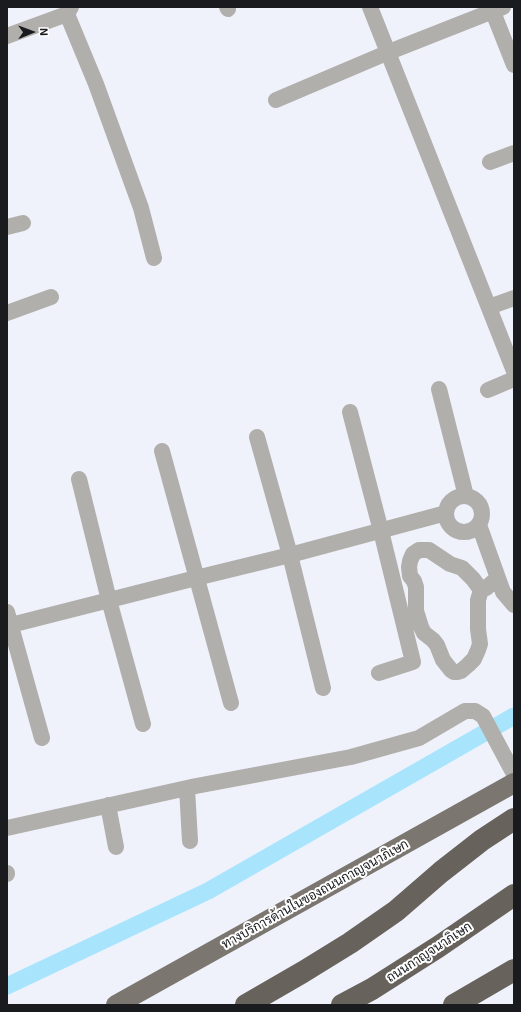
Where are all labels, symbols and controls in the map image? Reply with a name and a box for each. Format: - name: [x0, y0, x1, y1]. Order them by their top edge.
- north arrow: [12, 12, 52, 52]
- text: N: [38, 28, 51, 36]
- street label: ทางบริการด้านในของถนนกาญจนาภิเษก: [219, 836, 411, 952]
- street label: ถนนกาญจนาภิเษก: [383, 919, 475, 985]

